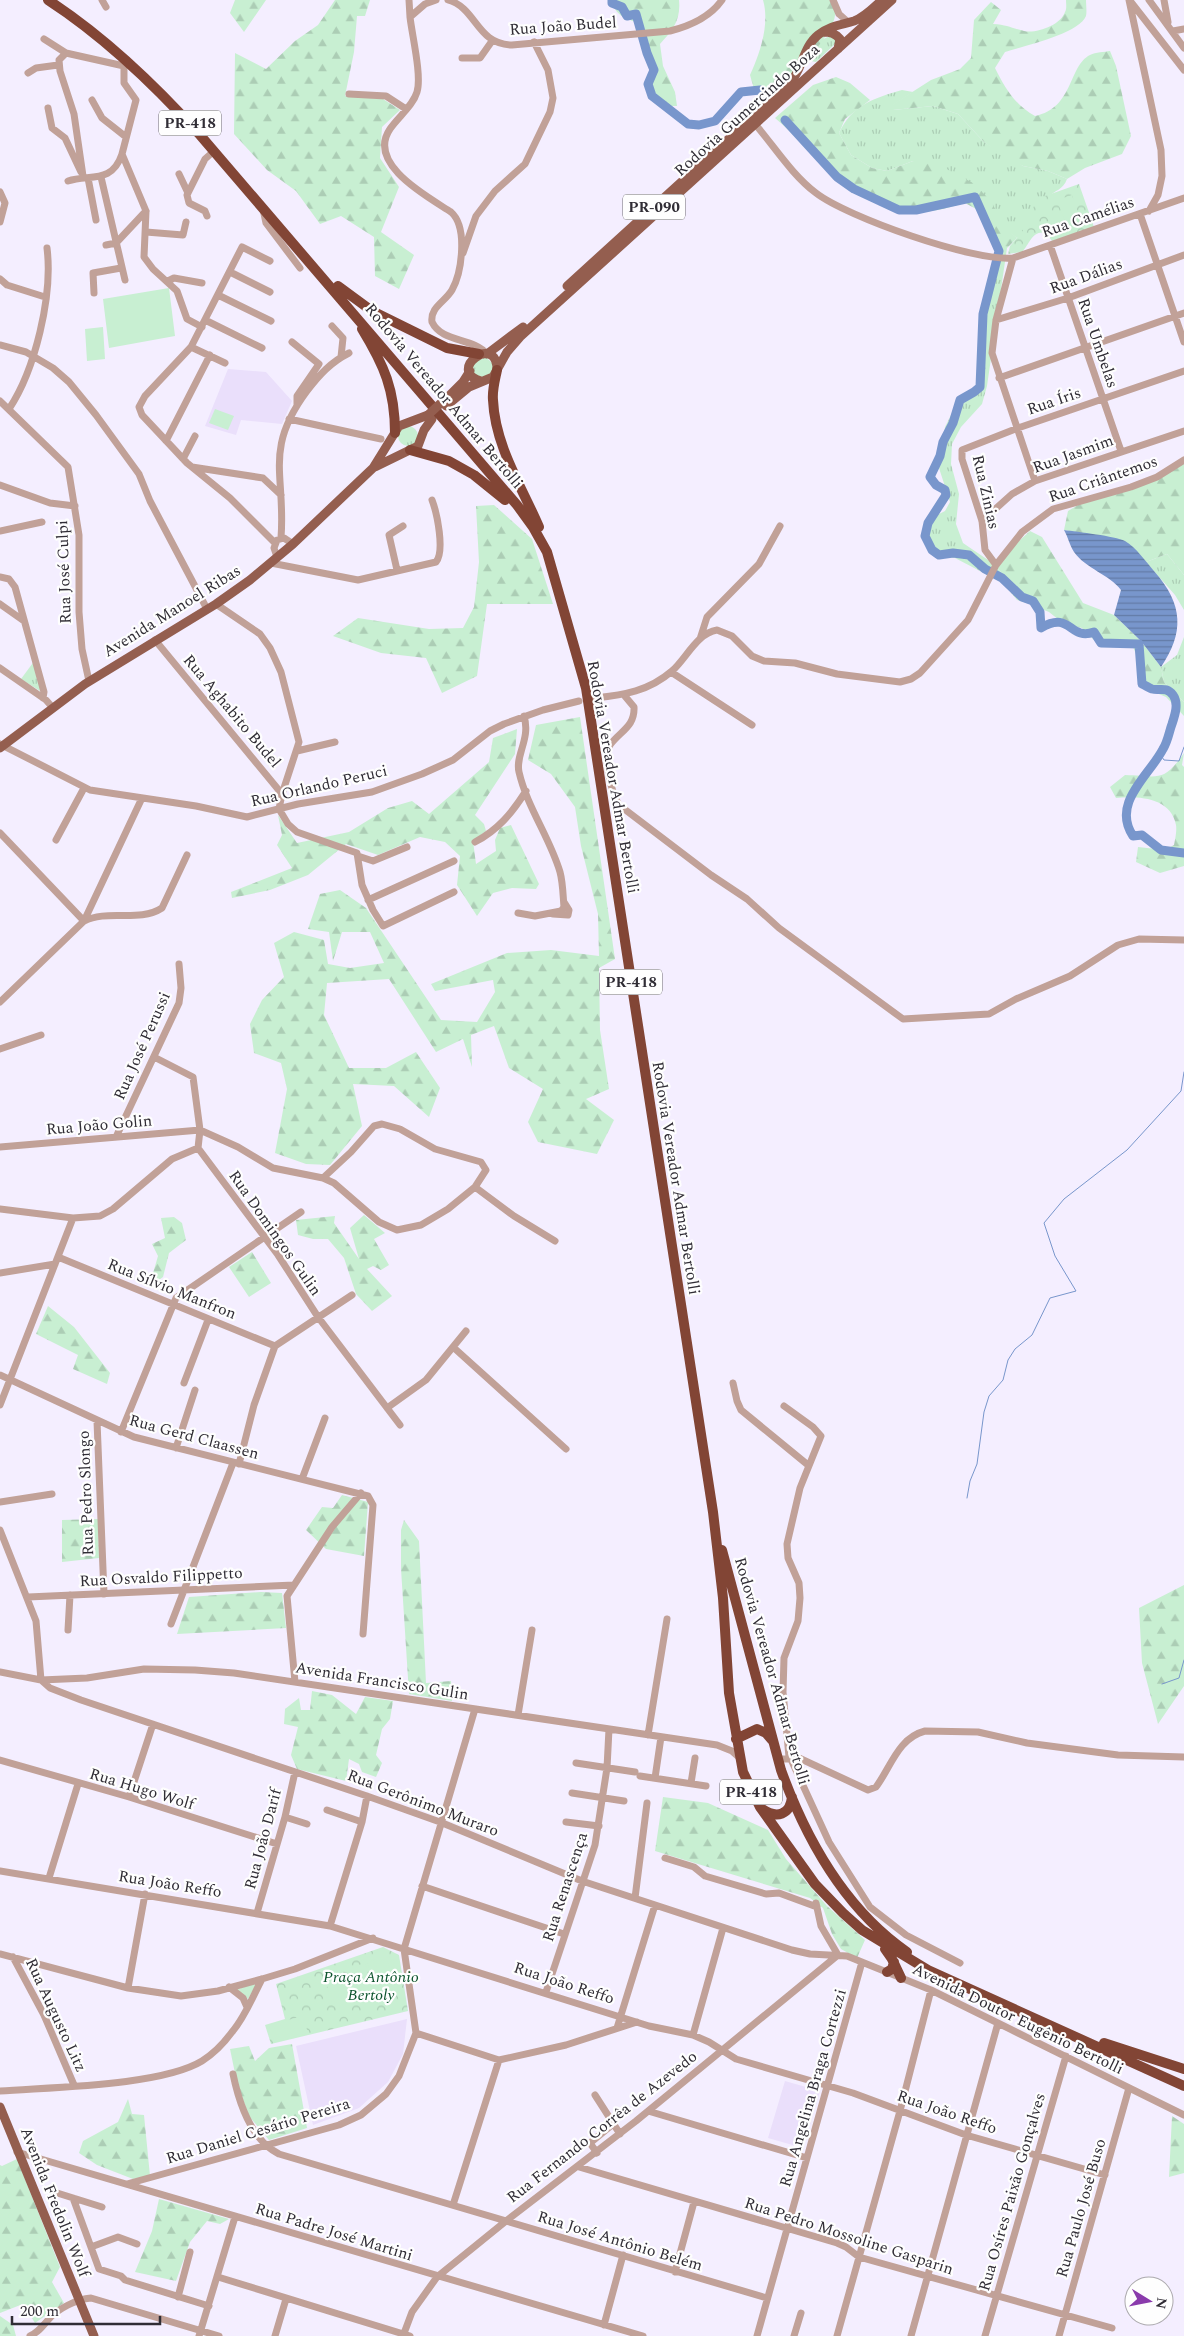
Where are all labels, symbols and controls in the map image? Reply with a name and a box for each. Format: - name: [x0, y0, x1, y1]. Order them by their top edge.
- street label: Rua João Budel: [509, 10, 617, 42]
- street label: Rodovia Gumercindo Boza: [669, 38, 825, 182]
- road number: PR-418: [159, 110, 221, 136]
- street label: Rua Camélias: [1038, 190, 1138, 244]
- road number: PR-090: [623, 194, 685, 220]
- street label: Rua Dálias: [1046, 252, 1126, 300]
- street label: Rua Umbelas: [1071, 295, 1125, 391]
- street label: Rodovia Vereador Admar Bertolli: [359, 298, 529, 494]
- street label: Rua Íris: [1024, 381, 1084, 421]
- street label: Rua Jasmim: [1029, 428, 1117, 480]
- street label: Rua Criântemos: [1045, 449, 1161, 509]
- street label: Rua Zinias: [966, 452, 1006, 532]
- street label: Rua José Culpi: [50, 520, 78, 624]
- street label: Avenida Manoel Ribas: [98, 559, 246, 663]
- street label: Rua Aghabito Budel: [177, 649, 287, 773]
- street label: Rodovia Vereador Admar Bertolli: [581, 659, 645, 895]
- street label: Rua Orlando Peruci: [248, 759, 390, 813]
- road number: PR-418: [600, 970, 662, 994]
- street label: Rua José Perussi: [107, 988, 177, 1104]
- street label: Rodovia Vereador Admar Bertolli: [646, 1060, 706, 1296]
- street label: Rua João Golin: [45, 1108, 153, 1142]
- street label: Rua Domingos Gulin: [223, 1165, 327, 1301]
- street label: Rua Sílvio Manfron: [104, 1252, 240, 1326]
- street label: Rua Gerd Claassen: [126, 1408, 262, 1466]
- street label: Rua Pedro Slongo: [72, 1430, 100, 1556]
- street label: Rodovia Vereador Admar Bertolli: [728, 1554, 816, 1788]
- street label: Rua Osvaldo Filippetto: [79, 1561, 243, 1593]
- street label: Avenida Francisco Gulin: [294, 1655, 470, 1707]
- street label: Rua Hugo Wolf: [86, 1762, 199, 1817]
- street label: Rua Gerônimo Muraro: [344, 1763, 502, 1843]
- road number: PR-418: [720, 1780, 782, 1804]
- street label: Rua João Darif: [238, 1784, 288, 1892]
- street label: Rua Renascença: [536, 1829, 594, 1945]
- street label: Rua João Reffo: [117, 1864, 223, 1904]
- street label: Rua Augusto Litz: [19, 1954, 93, 2076]
- street label: Rua João Reffo: [511, 1955, 617, 2011]
- street label: Avenida Doutor Eugênio Bertolli: [908, 1957, 1128, 2081]
- park label: Praça Antônio Bertoly: [323, 1965, 419, 2007]
- street label: Rua Angelina Braga Cortezzi: [773, 1986, 853, 2190]
- street label: Rua Fernando Corrêa de Azevedo: [502, 2045, 702, 2209]
- street label: Rua João Reffo: [894, 2084, 1000, 2140]
- street label: Rua Osíres Paixão Gonçalves: [972, 2090, 1052, 2294]
- street label: Rua Daniel Cesário Pereira: [163, 2091, 353, 2170]
- street label: Avenida Fredolin Wolf: [14, 2123, 97, 2282]
- street label: Rua Paulo José Buso: [1050, 2136, 1112, 2280]
- street label: Rua Pedro Mossoline Gasparin: [741, 2191, 957, 2281]
- street label: Rua Padre José Martini: [252, 2197, 416, 2267]
- street label: Rua José Antônio Belém: [534, 2204, 706, 2278]
- north arrow: [1124, 2276, 1174, 2326]
- scale bar: [12, 2294, 160, 2326]
- text: N: [1150, 2296, 1173, 2311]
- text: 200 m: [20, 2300, 59, 2323]

